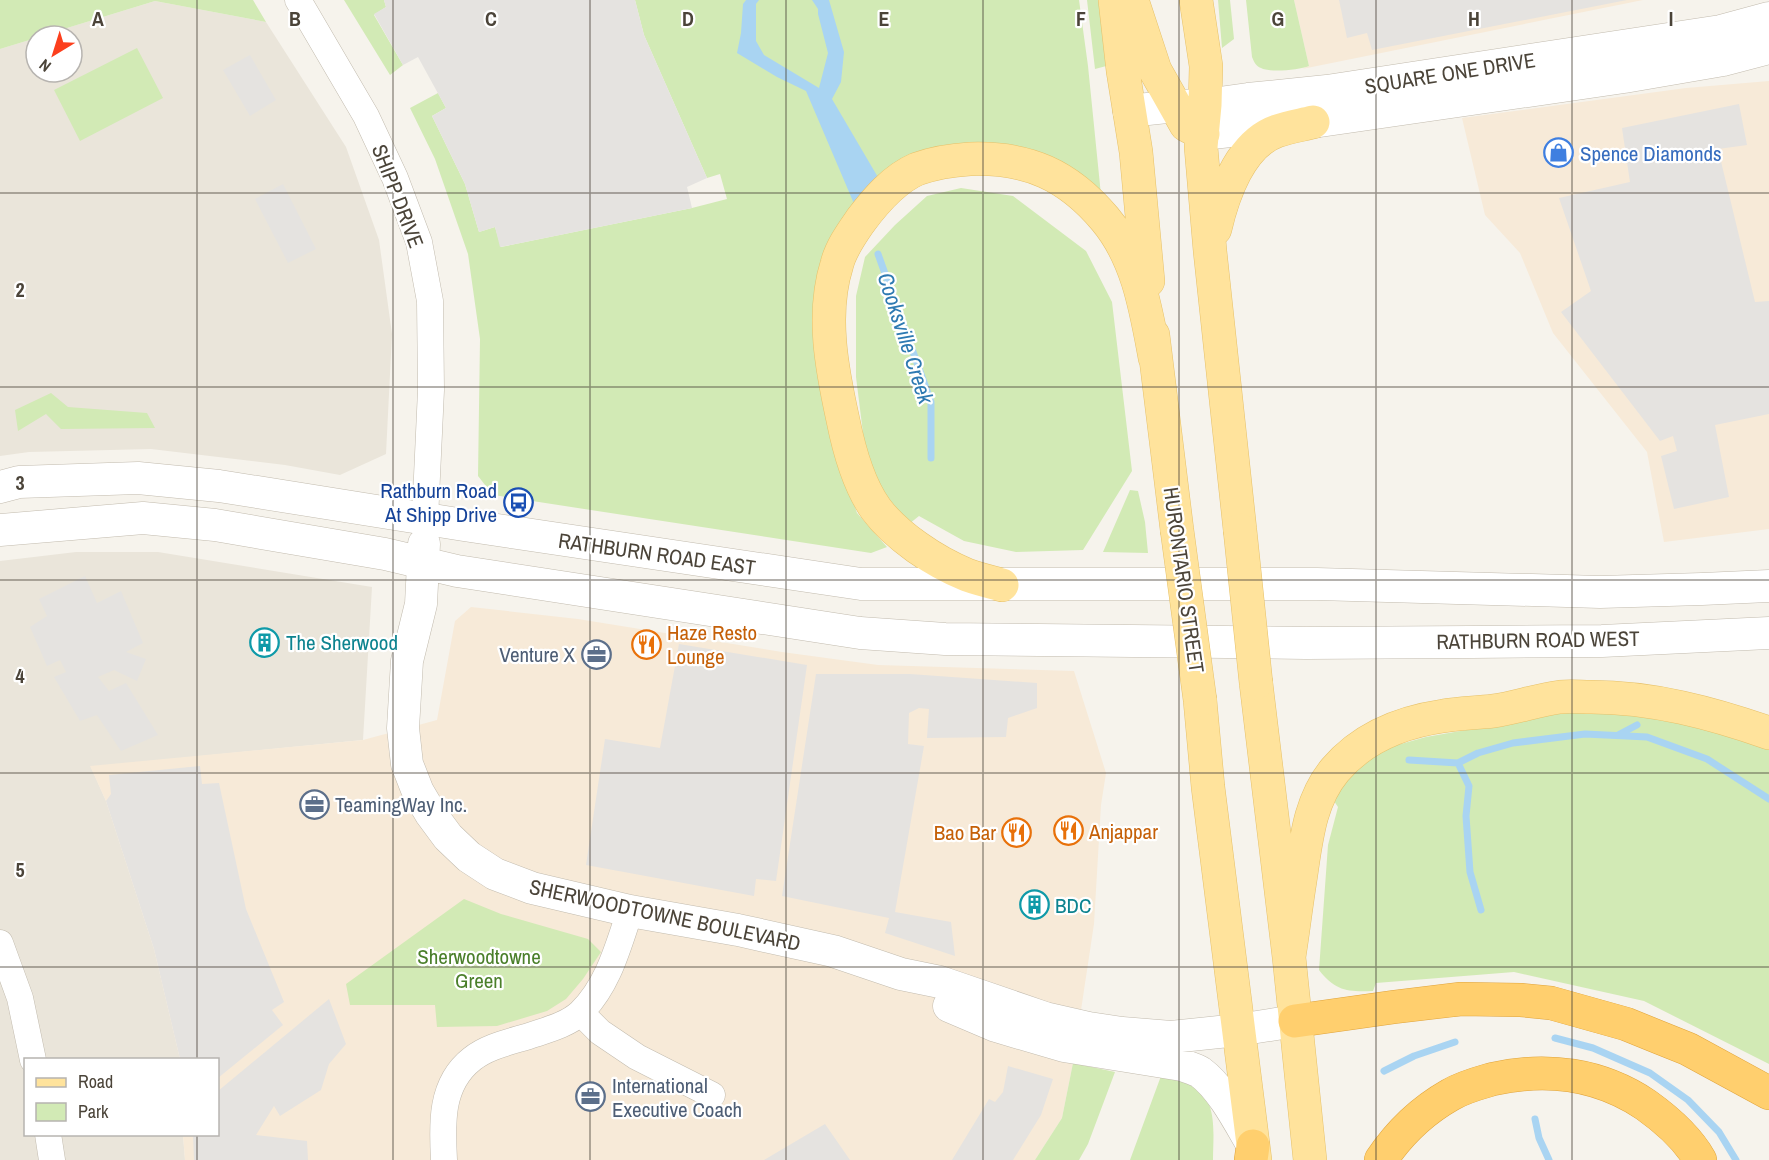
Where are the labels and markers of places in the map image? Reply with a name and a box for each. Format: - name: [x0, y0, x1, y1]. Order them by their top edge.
- shop icon: Spence Diamonds: [1543, 137, 1575, 169]
- place label: Spence Diamonds: [1580, 139, 1722, 168]
- place label: Rathburn Road At Shipp Drive: [380, 476, 497, 529]
- bus stop icon: Rathburn Road At Shipp Drive: [502, 486, 534, 518]
- place label: Haze Resto Lounge: [667, 618, 757, 671]
- building icon: The Sherwood: [249, 626, 281, 658]
- place label: The Sherwood: [286, 628, 398, 657]
- restaurant icon: Haze Resto Lounge: [630, 628, 662, 660]
- office icon: Venture X: [580, 638, 612, 670]
- place label: Venture X: [499, 640, 575, 669]
- office icon: TeamingWay Inc.: [298, 788, 330, 820]
- place label: TeamingWay Inc.: [335, 790, 467, 819]
- restaurant icon: Anjappar: [1052, 815, 1084, 847]
- restaurant icon: Bao Bar: [1001, 816, 1033, 848]
- place label: Anjappar: [1088, 817, 1158, 846]
- place label: Bao Bar: [934, 818, 996, 847]
- building icon: BDC: [1018, 889, 1050, 921]
- place label: BDC: [1055, 891, 1091, 920]
- place label: International Executive Coach: [612, 1071, 742, 1124]
- office icon: International Executive Coach: [575, 1081, 607, 1113]

